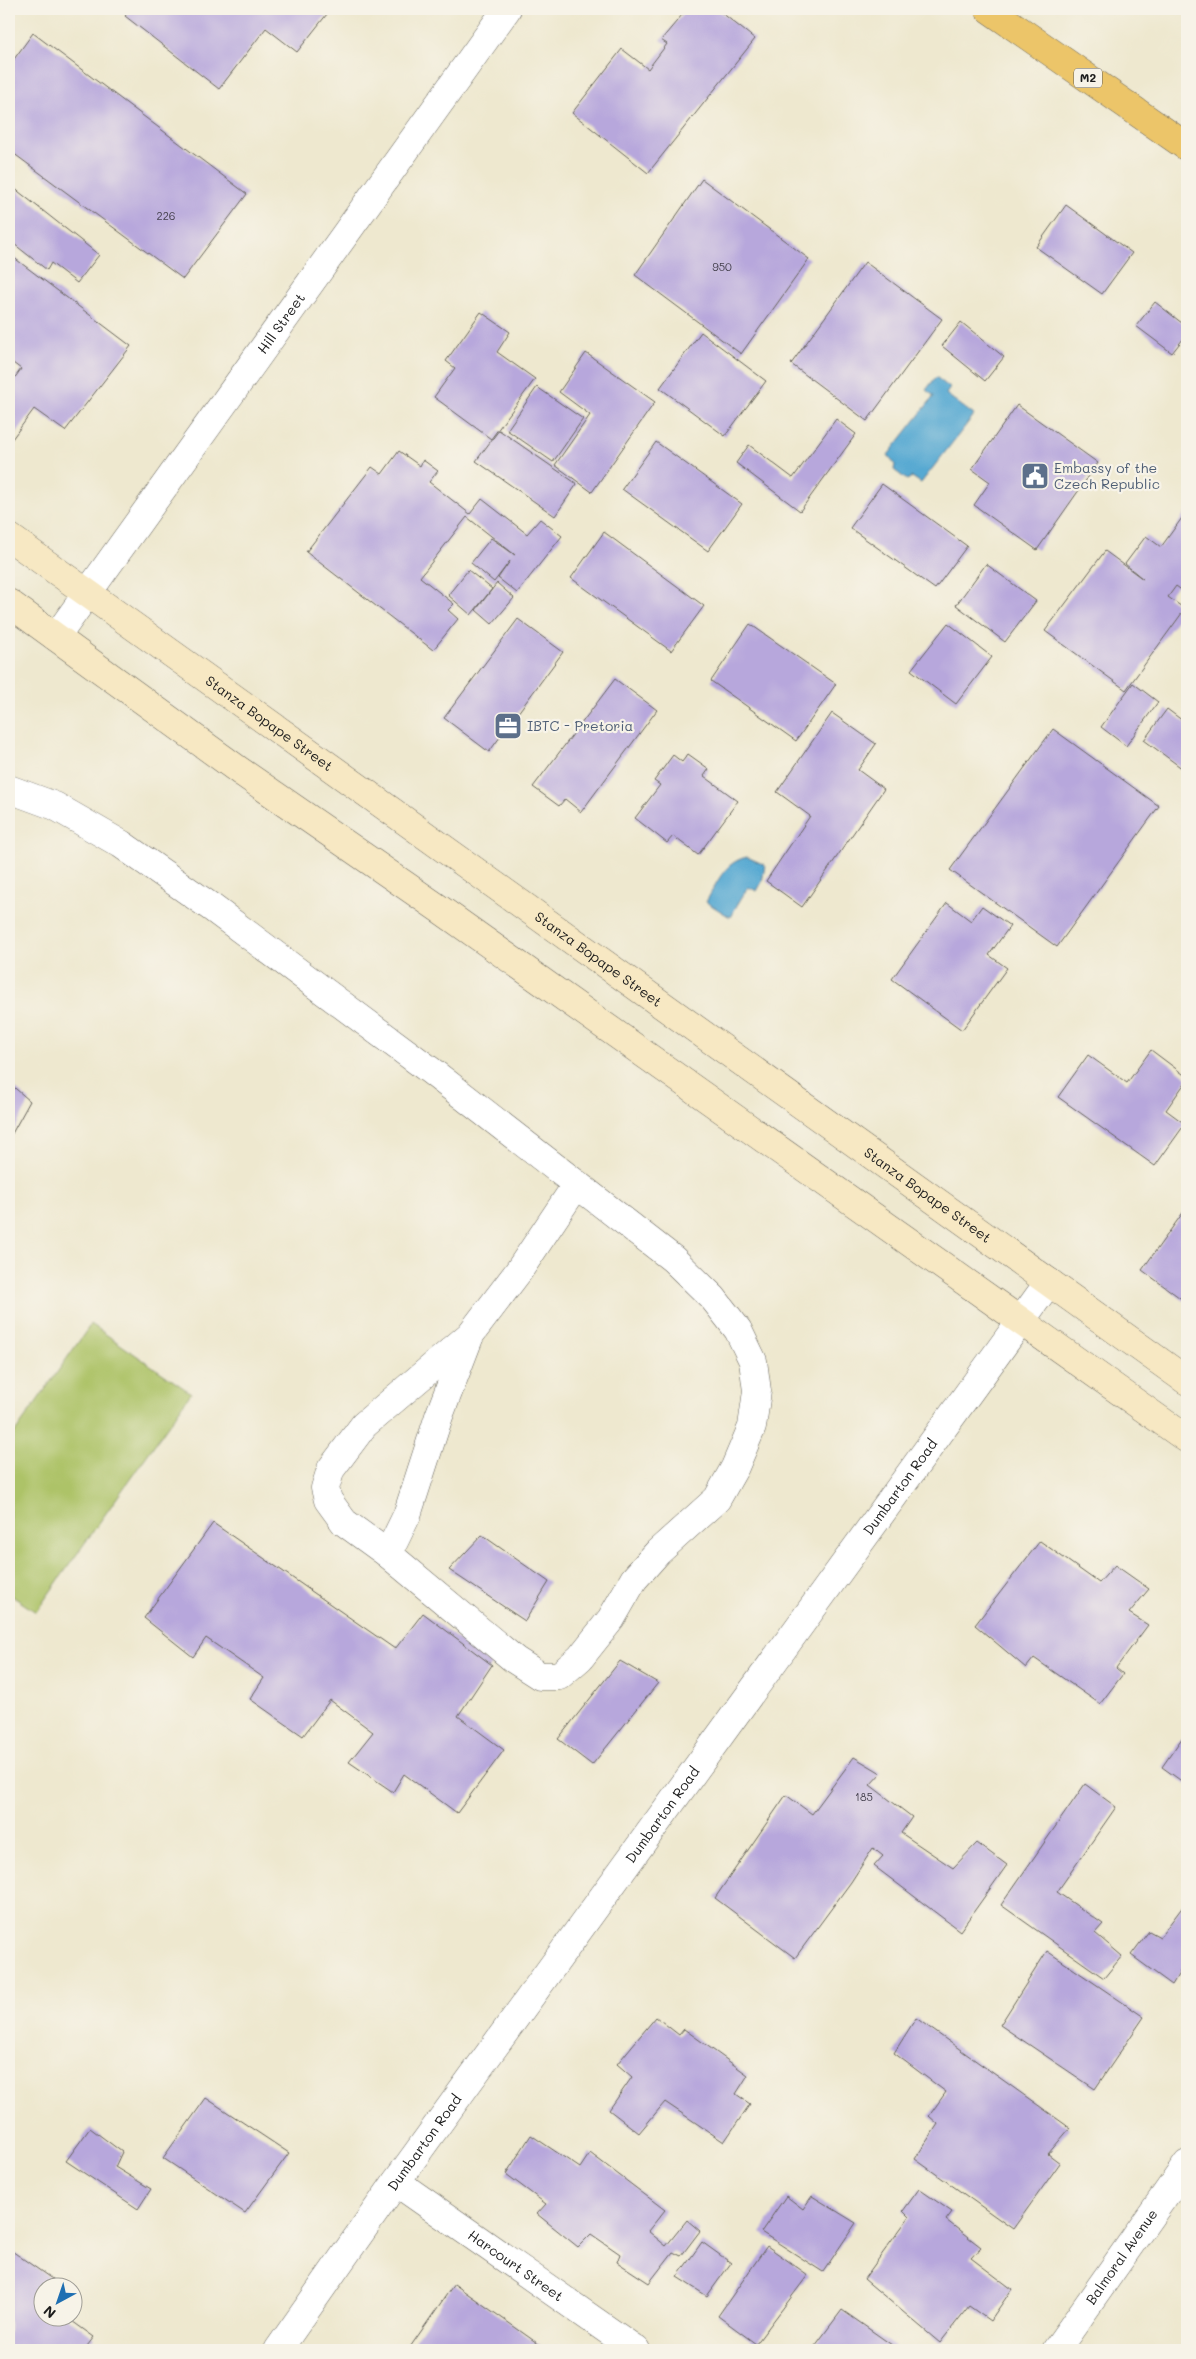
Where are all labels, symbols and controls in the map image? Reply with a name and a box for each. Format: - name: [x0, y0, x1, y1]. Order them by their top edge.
- road number: M2: [1074, 68, 1102, 88]
- house number: 226: [157, 208, 175, 223]
- house number: 950: [712, 259, 732, 274]
- street label: Hill Street: [253, 289, 309, 357]
- place label: Embassy of the Czech Republic: [1054, 458, 1160, 493]
- public building icon: Embassy of the Czech Republic: [1020, 461, 1050, 491]
- street label: Stanza Bopape Street: [202, 671, 337, 775]
- office icon: IBTC - Pretoria: [493, 711, 523, 741]
- place label: IBTC - Pretoria: [527, 716, 633, 735]
- street label: Stanza Bopape Street: [531, 907, 666, 1011]
- street label: Stanza Bopape Street: [860, 1143, 995, 1247]
- street label: Dumbarton Road: [858, 1435, 941, 1539]
- street label: Dumbarton Road: [621, 1762, 704, 1867]
- house number: 185: [855, 1789, 873, 1804]
- street label: Dumbarton Road: [383, 2090, 466, 2194]
- street label: Balmoral Avenue: [1081, 2205, 1161, 2308]
- street label: Harcourt Street: [464, 2225, 567, 2305]
- north arrow: [32, 2276, 82, 2326]
- text: N: [39, 2302, 60, 2323]

